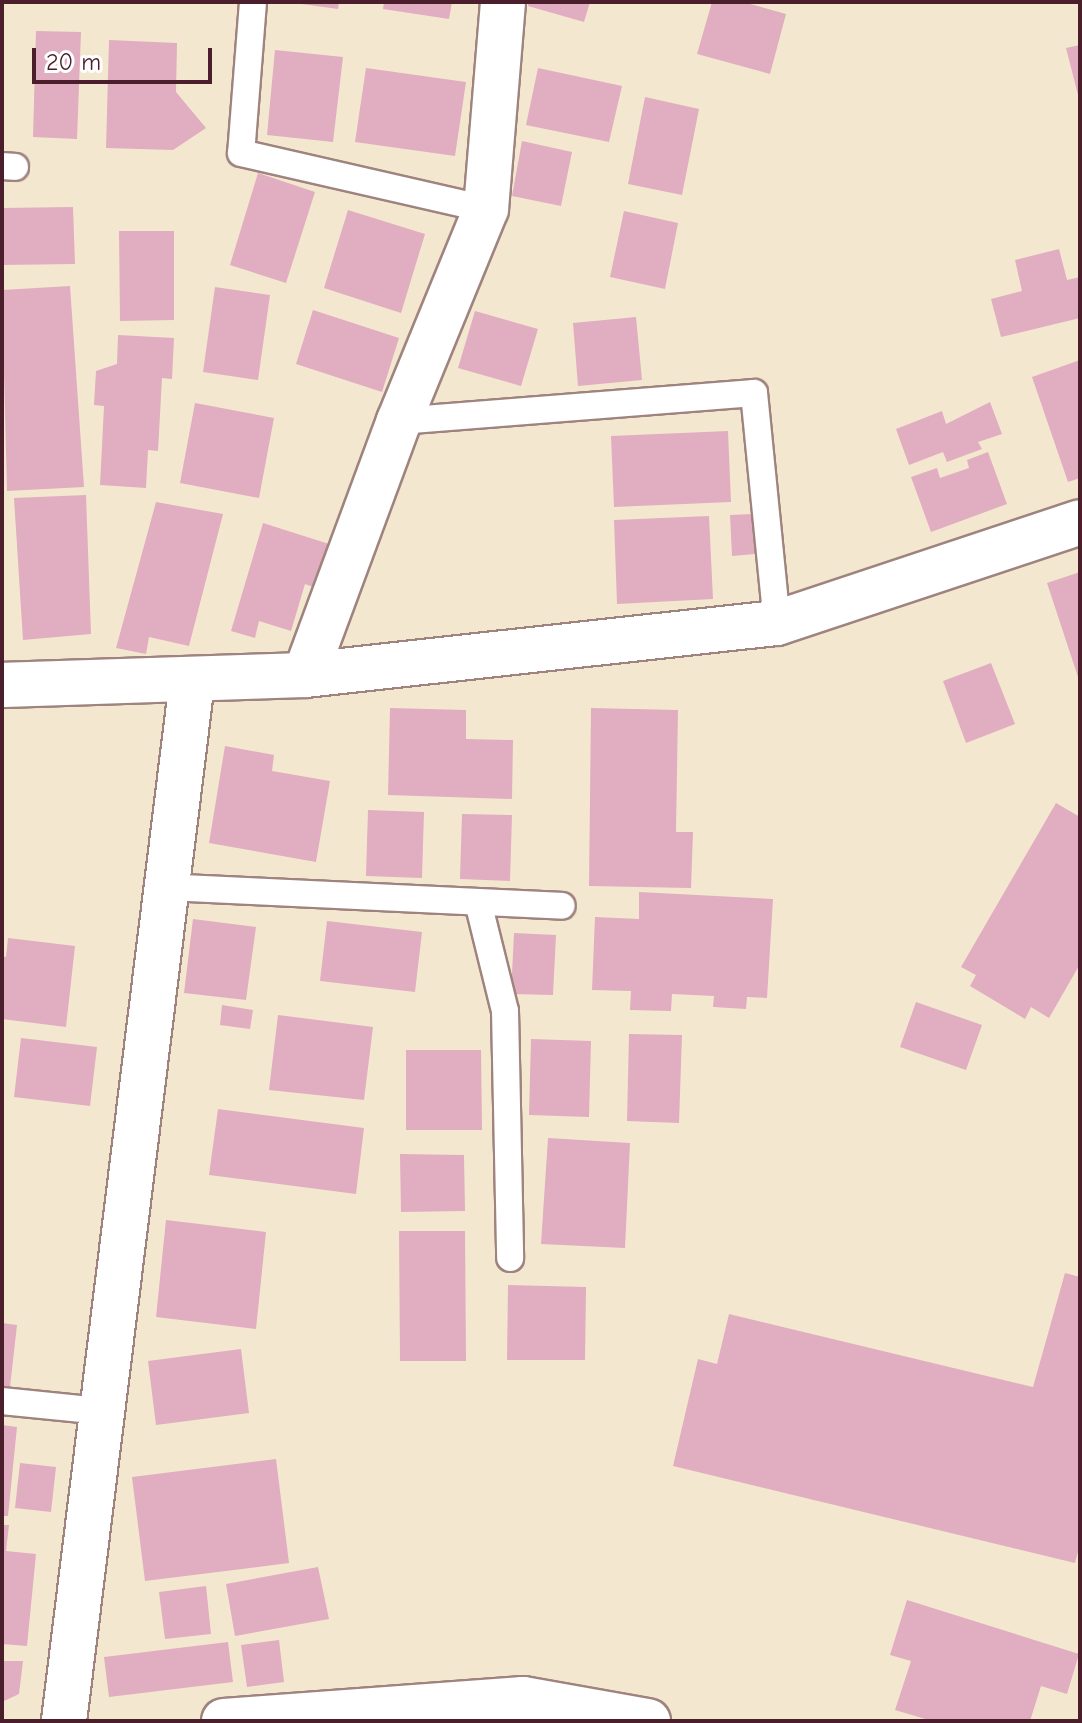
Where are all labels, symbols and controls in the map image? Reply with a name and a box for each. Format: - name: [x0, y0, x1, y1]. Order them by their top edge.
- scale bar: [36, 32, 216, 82]
- text: 20 m: [46, 48, 101, 76]

